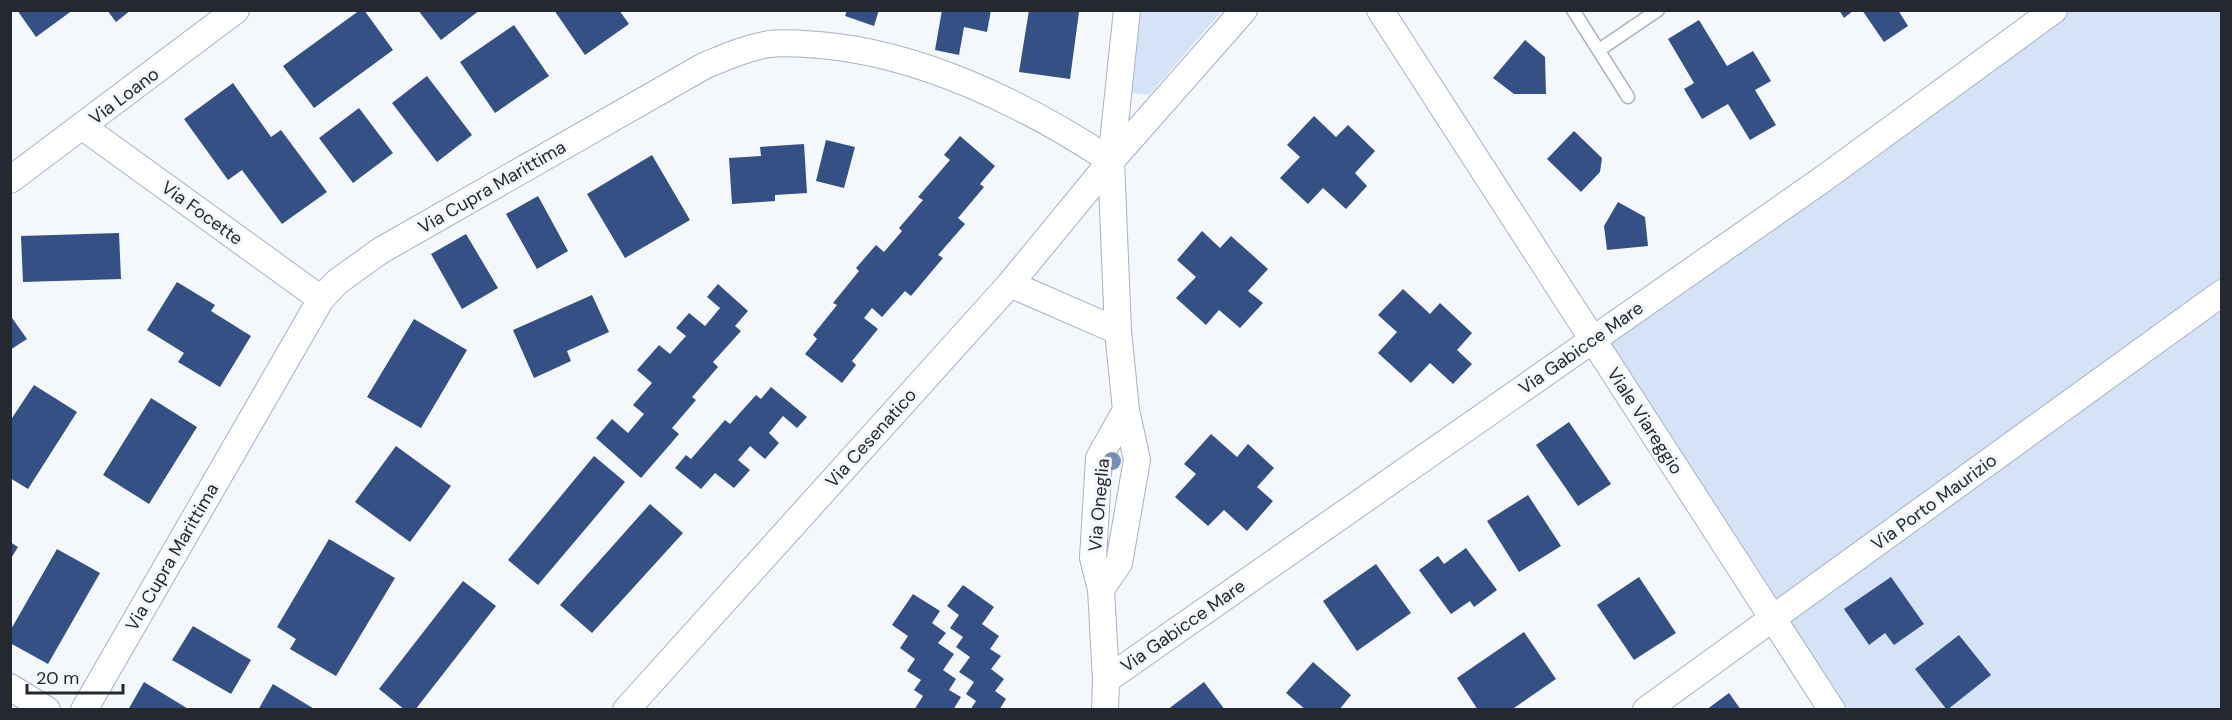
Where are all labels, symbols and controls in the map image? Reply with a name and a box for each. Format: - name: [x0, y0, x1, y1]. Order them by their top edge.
- street label: Via Loano: [84, 62, 164, 130]
- street label: Via Cupra Marittima: [414, 135, 570, 239]
- street label: Via Focette: [156, 175, 248, 251]
- street label: Via Gabicce Mare: [1514, 296, 1648, 400]
- street label: Viale Viareggio: [1601, 363, 1689, 479]
- street label: Via Cesenatico: [820, 383, 922, 493]
- street label: Via Porto Maurizio: [1866, 448, 2002, 556]
- street label: Via Oneglia: [1083, 457, 1115, 553]
- street label: Via Cupra Marittima: [120, 479, 224, 635]
- street label: Via Gabicce Mare: [1116, 574, 1250, 678]
- scale bar: [27, 657, 123, 695]
- text: 20 m: [36, 666, 79, 690]

